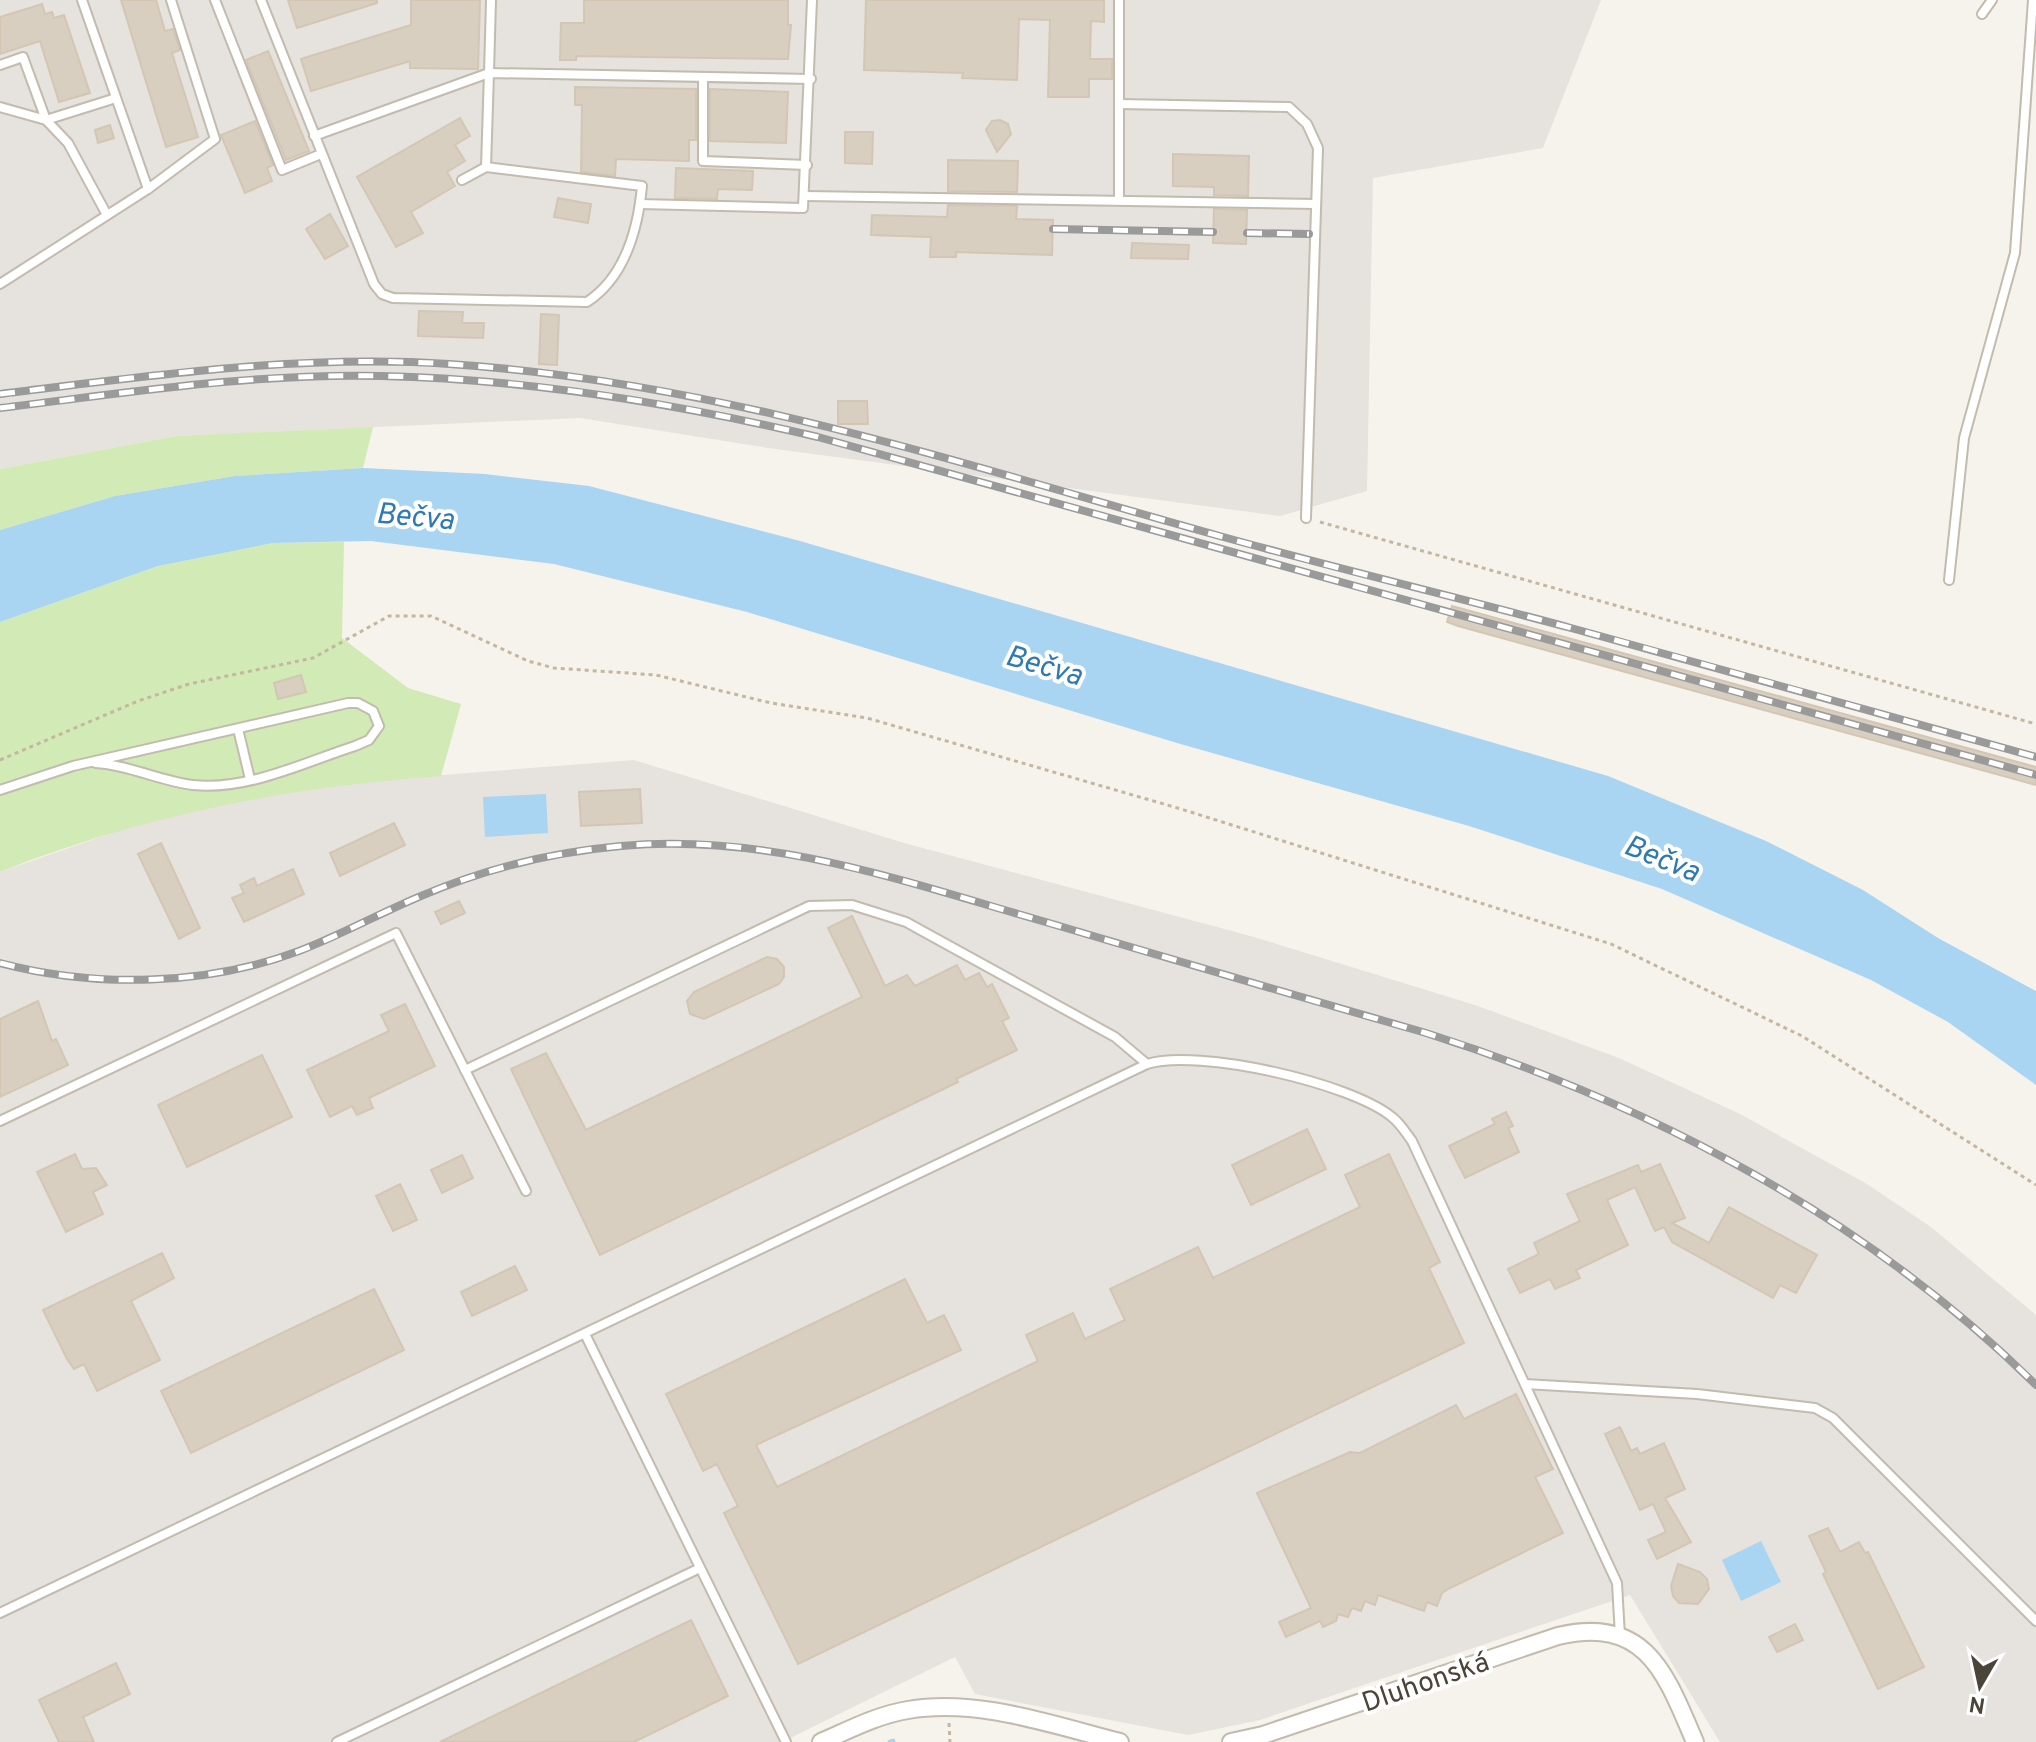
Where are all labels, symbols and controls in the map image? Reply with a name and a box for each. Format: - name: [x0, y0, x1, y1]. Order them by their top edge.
- water label: Bečva: [374, 497, 456, 540]
- water label: Bečva: [1001, 639, 1087, 696]
- water label: Bečva: [1618, 829, 1705, 892]
- street label: Dluhonská: [1358, 1645, 1494, 1722]
- north arrow: [1940, 1646, 2020, 1726]
- text: N: [1967, 1689, 1987, 1718]

